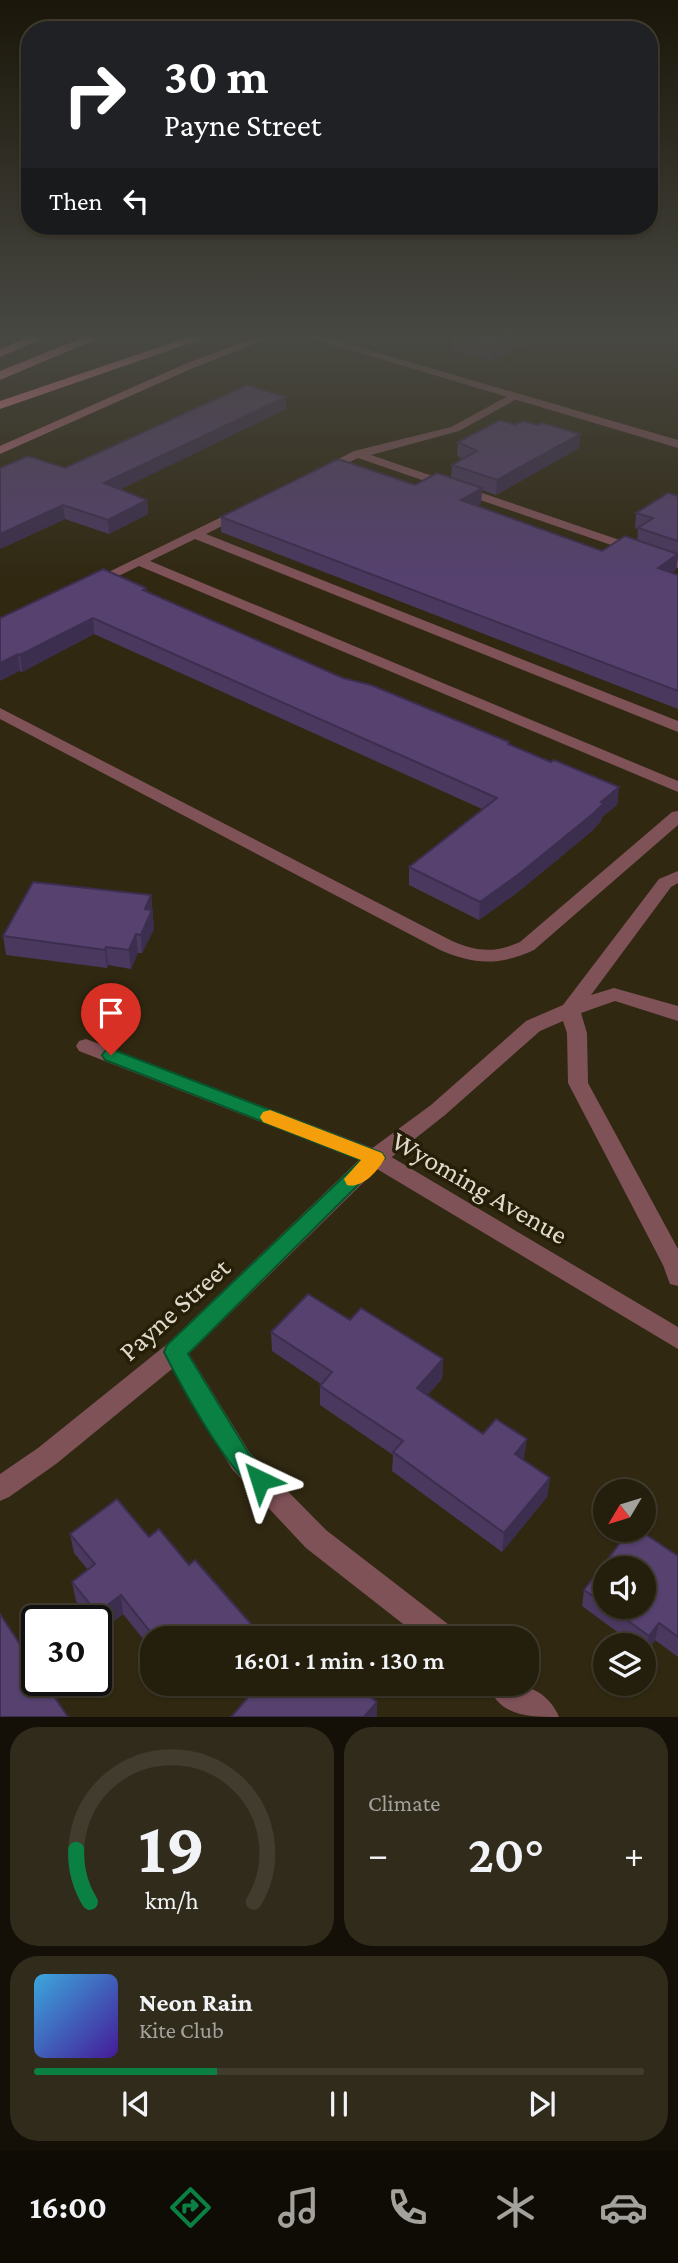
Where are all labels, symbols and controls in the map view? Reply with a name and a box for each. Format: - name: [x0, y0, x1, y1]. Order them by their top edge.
- icon: right: [49, 49, 140, 140]
- text: 30 m: [164, 49, 269, 104]
- text: Payne Street: [164, 107, 321, 143]
- icon: left: [117, 182, 155, 220]
- text: Then: [49, 187, 103, 216]
- pin: [81, 983, 141, 1055]
- icon: arrive: [92, 994, 130, 1032]
- street label: Wyoming Avenue: [386, 1125, 573, 1250]
- street label: Payne Street: [113, 1251, 236, 1367]
- position arrow: [223, 1443, 297, 1517]
- north arrow: [593, 1479, 656, 1542]
- map controls: [593, 1479, 656, 1696]
- button: sound: [593, 1556, 656, 1619]
- speed limit sign: 30: [21, 1605, 112, 1696]
- button: layers: [593, 1633, 656, 1696]
- text: 16:01 · 1 min · 130 m: [234, 1646, 445, 1675]
- text: Climate: [368, 1790, 440, 1816]
- text: 19: [139, 1808, 205, 1889]
- text: 20°: [468, 1825, 544, 1883]
- text: −: [368, 1833, 388, 1875]
- text: +: [624, 1833, 644, 1875]
- text: km/h: [145, 1887, 199, 1914]
- text: Neon Rain: [139, 1988, 253, 2017]
- text: Kite Club: [139, 2017, 224, 2043]
- icon: previous: [117, 2085, 155, 2123]
- icon: pause: [320, 2085, 358, 2123]
- icon: next: [523, 2085, 561, 2123]
- icon: directions: [166, 2183, 215, 2232]
- icon: music: [274, 2183, 323, 2232]
- icon: phone: [383, 2183, 432, 2232]
- icon: climate: [491, 2183, 540, 2232]
- icon: car: [599, 2183, 648, 2232]
- text: 16:00: [30, 2189, 107, 2225]

